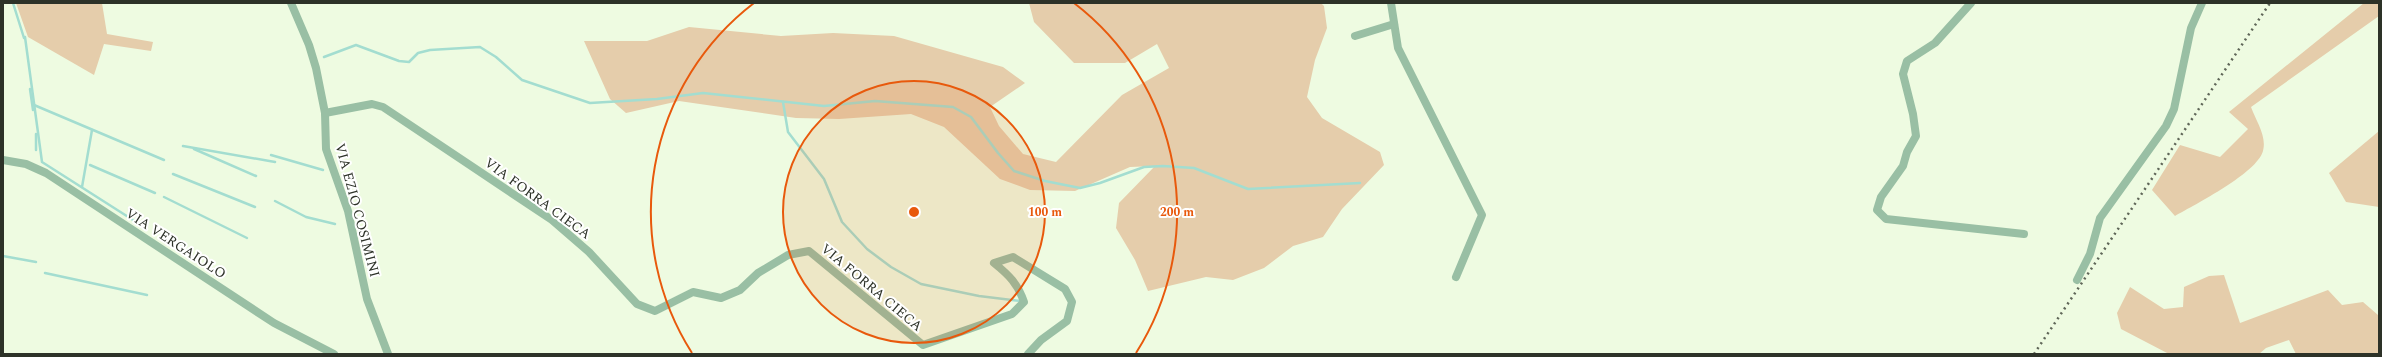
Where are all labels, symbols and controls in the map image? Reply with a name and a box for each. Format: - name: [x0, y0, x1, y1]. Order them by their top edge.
- street label: VIA EZIO COSIMINI: [330, 141, 386, 279]
- street label: VIA FORRA CIECA: [480, 152, 596, 245]
- street label: VIA VERGAIOLO: [121, 203, 230, 284]
- text: 100 m: [1028, 203, 1062, 222]
- text: 200 m: [1160, 203, 1194, 222]
- centre of rings: [907, 205, 921, 219]
- street label: VIA FORRA CIECA: [816, 238, 928, 337]

